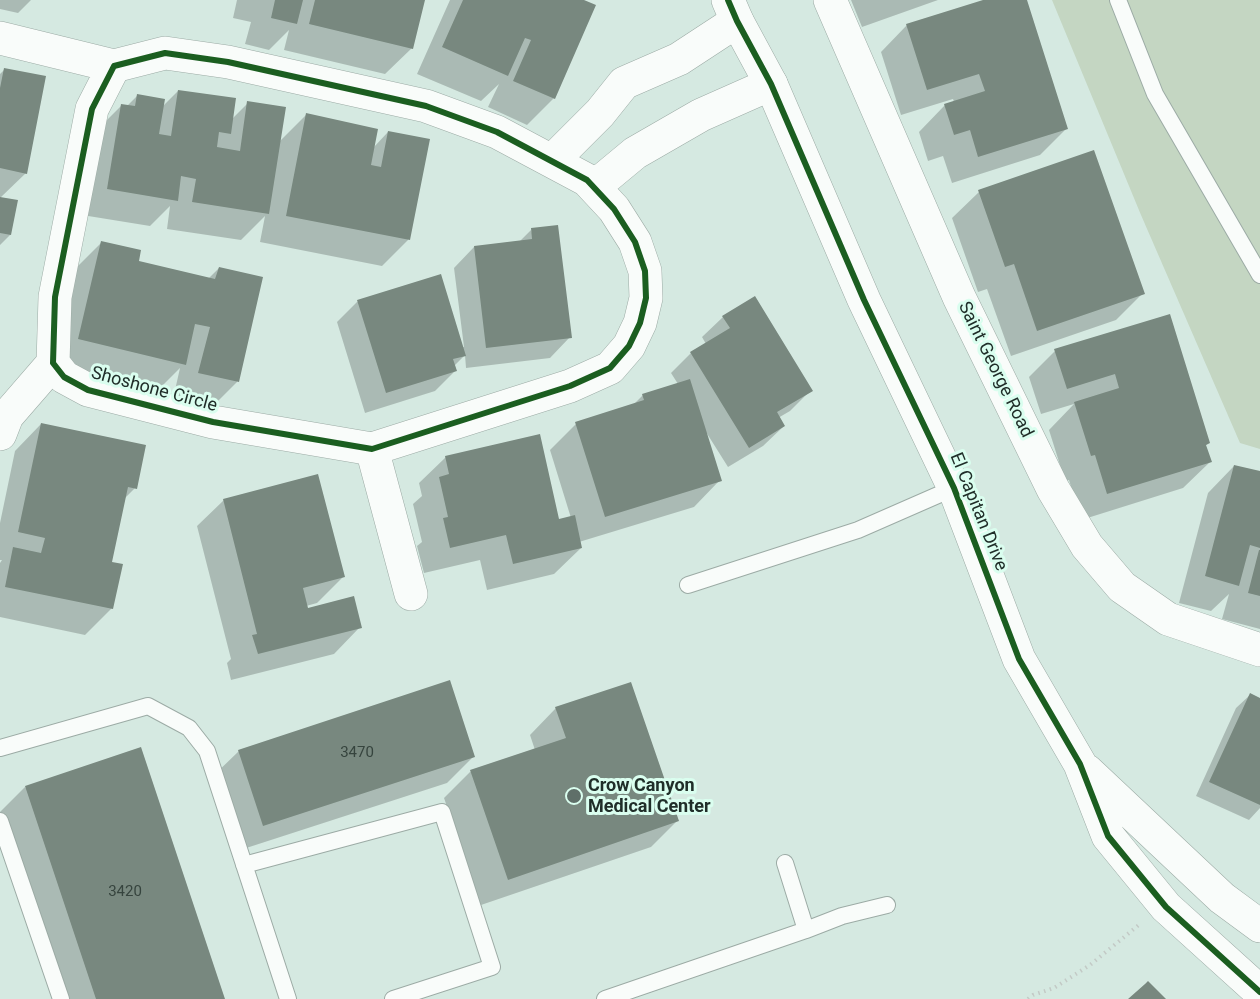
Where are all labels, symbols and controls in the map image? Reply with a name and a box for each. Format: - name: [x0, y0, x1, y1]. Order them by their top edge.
- street label: Saint George Road: [953, 298, 1037, 442]
- street label: Shoshone Circle: [89, 363, 219, 417]
- street label: El Capitan Drive: [944, 450, 1012, 574]
- house number: 3470: [340, 744, 374, 762]
- place label: Crow Canyon Medical Center: [588, 775, 711, 818]
- marker: Crow Canyon Medical Center: [565, 787, 583, 805]
- house number: 3420: [108, 883, 142, 901]

